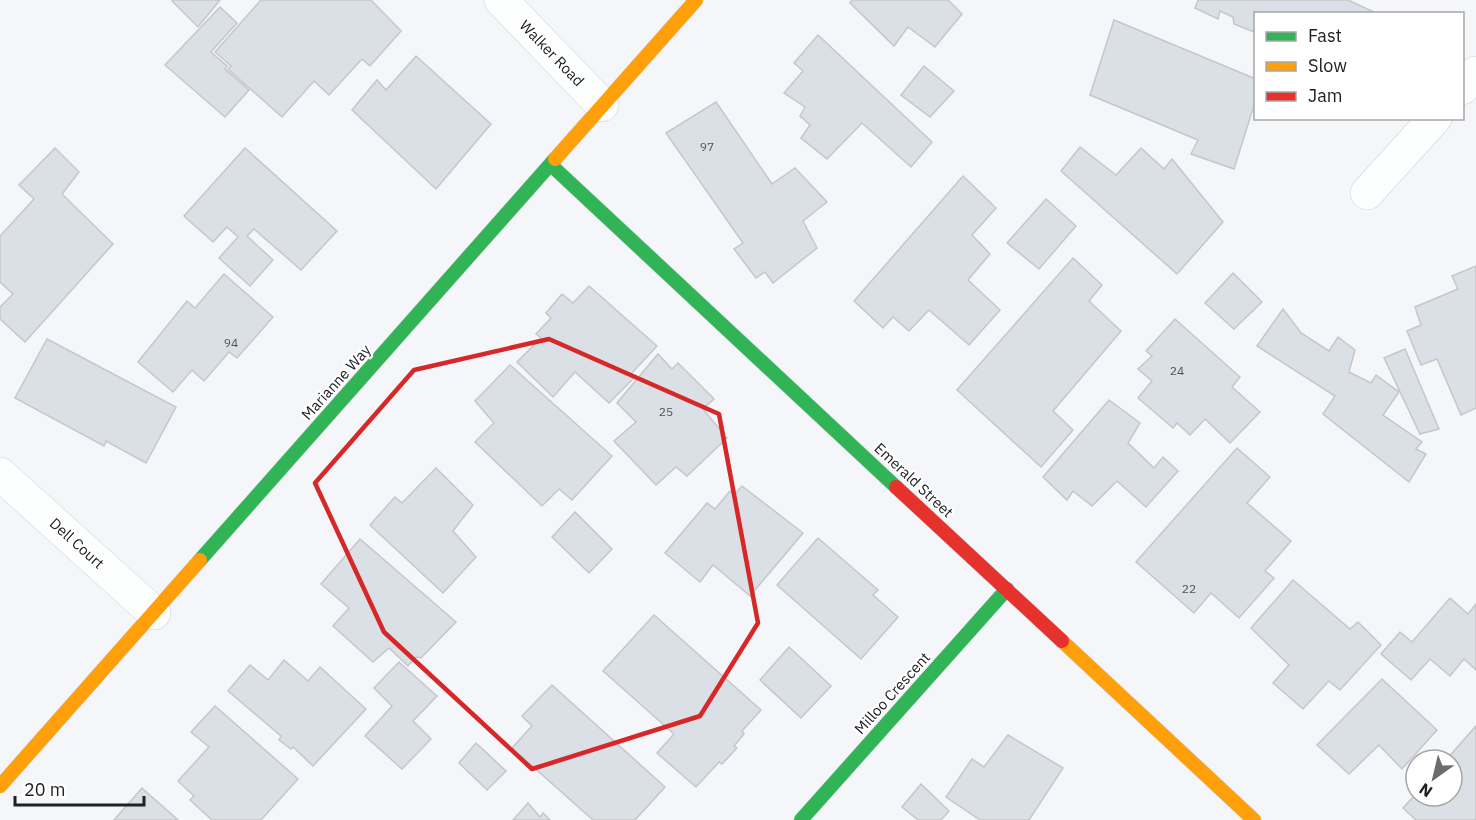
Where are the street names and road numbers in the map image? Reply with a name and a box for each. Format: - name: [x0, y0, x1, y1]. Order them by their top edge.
- street label: Walker Road: [516, 16, 588, 90]
- street label: Marianne Way: [297, 340, 375, 424]
- street label: Emerald Street: [871, 439, 957, 521]
- street label: Dell Court: [46, 514, 108, 572]
- street label: Milloo Crescent: [850, 648, 934, 738]

